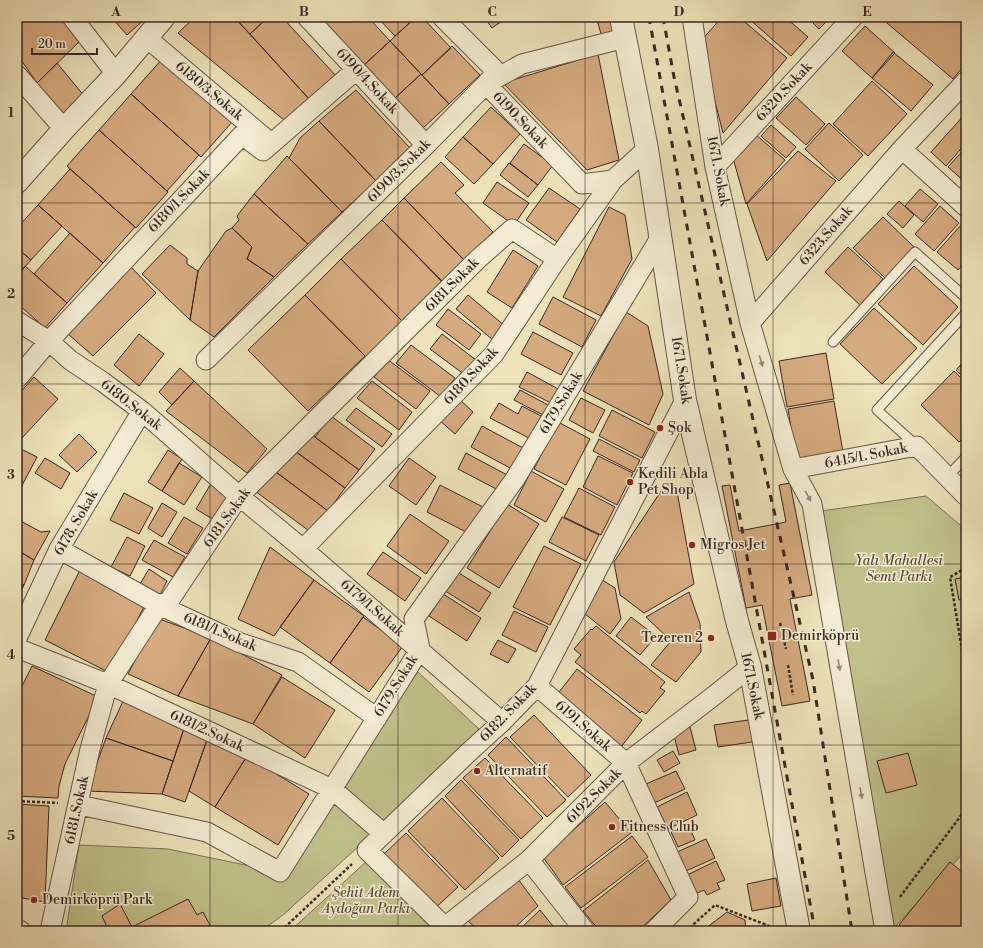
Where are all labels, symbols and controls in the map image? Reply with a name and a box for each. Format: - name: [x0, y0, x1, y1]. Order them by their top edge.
- text: A: [110, 4, 121, 20]
- text: B: [299, 4, 309, 20]
- text: C: [487, 4, 497, 20]
- text: D: [674, 4, 684, 20]
- text: E: [862, 4, 872, 20]
- scale bar: [32, 30, 97, 56]
- text: 20 m: [38, 37, 66, 52]
- street label: 6190/4.Sokak: [332, 44, 403, 118]
- street label: 6180/3.Sokak: [171, 57, 247, 125]
- street label: 6320.Sokak: [752, 58, 817, 125]
- street label: 6190.Sokak: [488, 88, 552, 153]
- text: 1: [8, 105, 15, 121]
- street label: 1671. Sokak: [702, 134, 734, 208]
- street label: 6190/3.Sokak: [363, 135, 435, 207]
- street label: 6180/1.Sokak: [144, 165, 214, 237]
- street label: 6323.Sokak: [795, 202, 857, 270]
- street label: 6181.Sokak: [421, 254, 483, 316]
- text: 2: [7, 286, 15, 302]
- street label: 1671.Sokak: [667, 335, 695, 406]
- street label: 6180.Sokak: [440, 343, 503, 409]
- one-way arrow: [758, 355, 764, 367]
- street label: 6179.Sokak: [535, 368, 587, 438]
- street label: 6180.Sokak: [97, 375, 166, 435]
- place label: Şok: [668, 419, 692, 437]
- marker: Şok: [655, 423, 665, 433]
- street label: 6415/1. Sokak: [823, 439, 910, 473]
- place label: Kedili Abla Pet Shop: [638, 465, 709, 499]
- text: 3: [7, 467, 15, 483]
- marker: Kedili Abla Pet Shop: [625, 477, 635, 487]
- street label: 6181.Sokak: [199, 484, 255, 551]
- street label: 6178. Sokak: [50, 486, 102, 559]
- one-way arrow: [804, 491, 811, 502]
- place label: Migros Jet: [700, 536, 765, 554]
- marker: Migros Jet: [687, 540, 697, 550]
- park label: Yalı Mahallesi Semt Parkı: [855, 552, 943, 586]
- street label: 6179/1.Sokak: [336, 575, 408, 641]
- street label: 6181/1.Sokak: [180, 608, 260, 656]
- place label: Demirköprü: [781, 627, 859, 645]
- place label: Tezeren 2: [641, 629, 703, 647]
- marker: Demirköprü: [766, 630, 778, 642]
- marker: Tezeren 2: [706, 633, 716, 643]
- text: 4: [7, 647, 16, 663]
- street label: 6179.Sokak: [370, 651, 423, 720]
- street label: 1671.Sokak: [736, 651, 768, 722]
- one-way arrow: [837, 659, 843, 671]
- street label: 6182. Sokak: [476, 679, 541, 746]
- street label: 6191.Sokak: [551, 697, 616, 756]
- street label: 6181/2.Sokak: [167, 706, 248, 756]
- place label: Alternatif: [484, 762, 548, 780]
- street label: 6192.Sokak: [562, 764, 626, 828]
- marker: Alternatif: [472, 766, 482, 776]
- street label: 6181.Sokak: [61, 773, 93, 846]
- one-way arrow: [858, 787, 864, 799]
- place label: Fitness Club: [620, 818, 699, 836]
- marker: Fitness Club: [607, 822, 617, 832]
- text: 5: [7, 828, 15, 844]
- park label: Şehit Adem Aydoğan Parkı: [320, 884, 411, 918]
- place label: Demirköprü Park: [42, 891, 153, 909]
- marker: Demirköprü Park: [29, 895, 39, 905]

